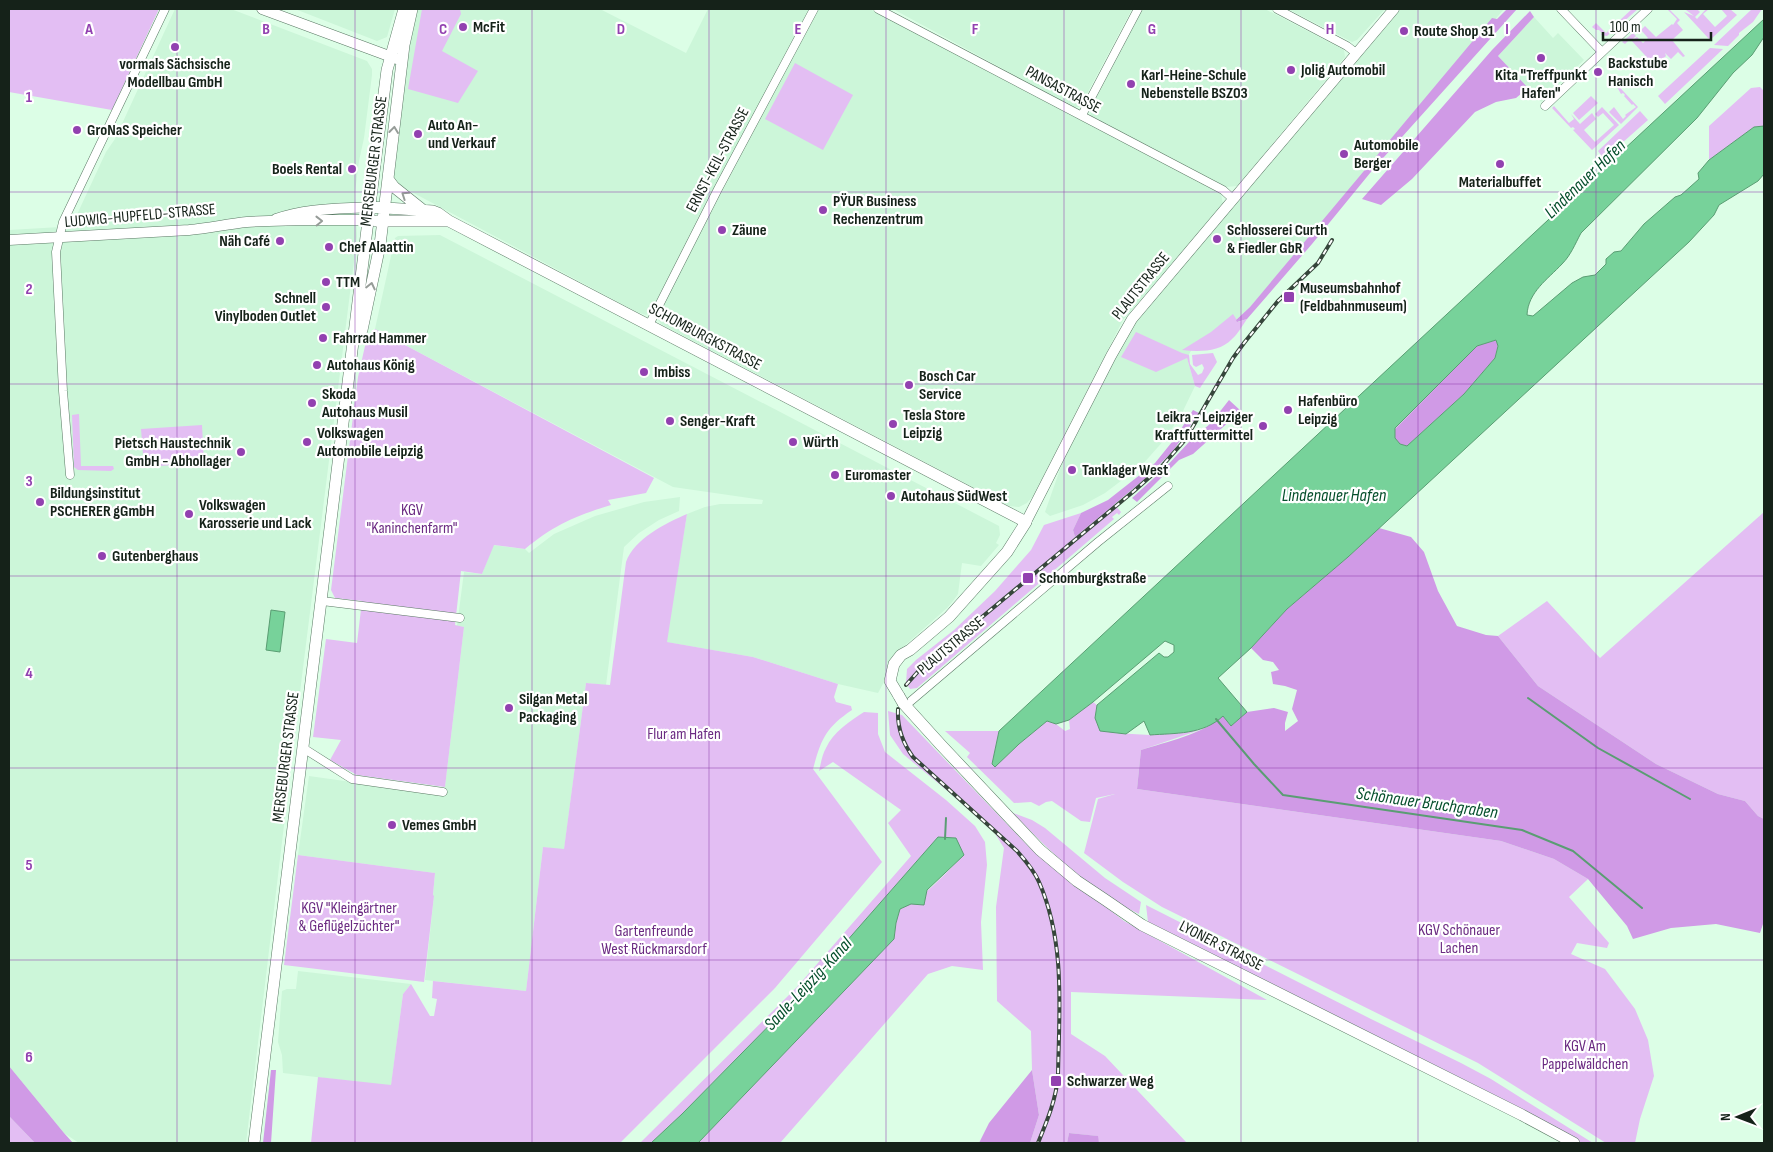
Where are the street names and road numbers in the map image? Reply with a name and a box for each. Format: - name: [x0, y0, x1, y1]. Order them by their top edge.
- street label: PANSASTRASSE: [1022, 62, 1104, 118]
- street label: MERSEBURGER STRASSE: [357, 95, 391, 227]
- street label: ERNST-KEIL-STRASSE: [682, 104, 754, 216]
- street label: LUDWIG-HUPFELD-STRASSE: [64, 200, 216, 232]
- street label: PLAUTSTRASSE: [1108, 248, 1174, 324]
- street label: SCHOMBURGKSTRASSE: [645, 299, 765, 375]
- street label: PLAUTSTRASSE: [914, 613, 988, 679]
- street label: MERSEBURGER STRASSE: [269, 691, 303, 823]
- street label: LYONER STRASSE: [1176, 917, 1266, 975]

